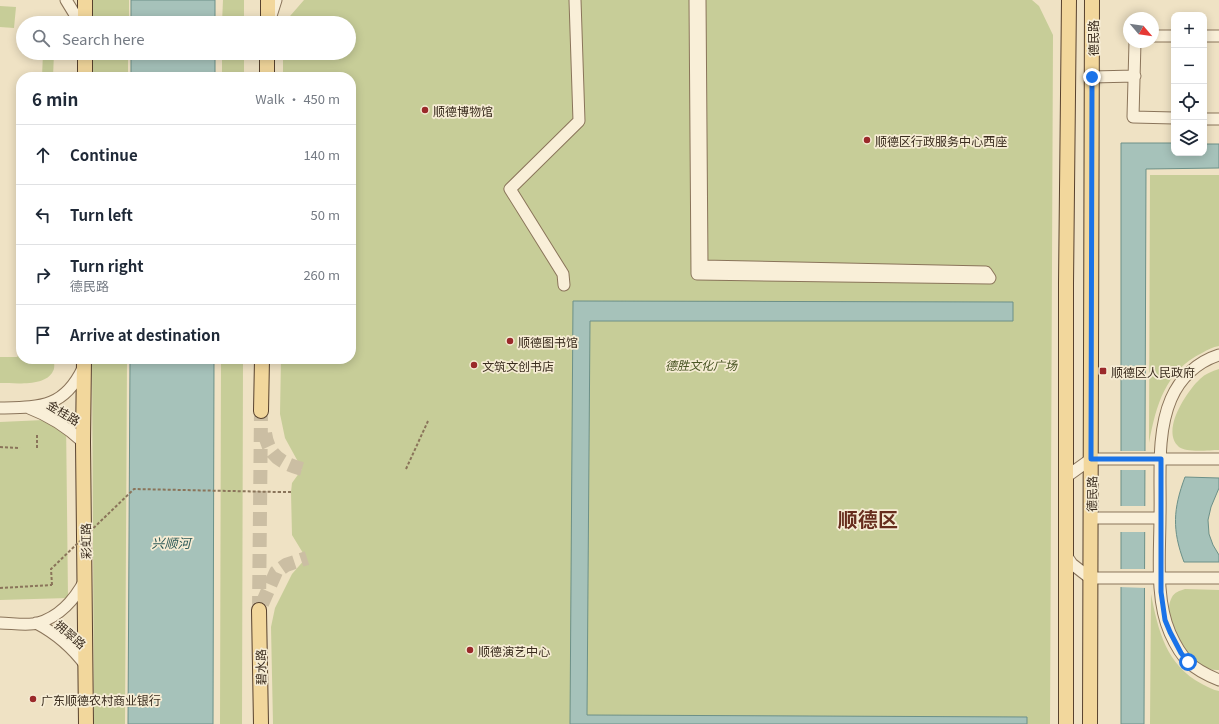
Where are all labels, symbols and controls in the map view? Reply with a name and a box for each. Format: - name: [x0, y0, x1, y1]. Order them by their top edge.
- north arrow: [1123, 12, 1159, 48]
- map controls: [1171, 12, 1207, 156]
- button: +: [1171, 12, 1207, 48]
- search box: [16, 16, 356, 60]
- street label: 德民路: [1084, 20, 1101, 56]
- icon: search: [30, 27, 52, 49]
- text: Search here: [62, 28, 144, 49]
- button: −: [1171, 48, 1207, 84]
- route end: [1083, 68, 1101, 86]
- button: locate: [1171, 84, 1207, 120]
- text: 6 min: [32, 86, 78, 111]
- text: Walk · 450 m: [255, 89, 340, 108]
- place label: 顺德博物馆: [433, 102, 493, 119]
- marker: 顺德博物馆: [420, 105, 430, 115]
- button: layers: [1171, 120, 1207, 156]
- place label: 顺德区行政服务中心西座: [875, 132, 1007, 149]
- marker: 顺德区行政服务中心西座: [862, 135, 872, 145]
- icon: ahead: [32, 144, 54, 166]
- text: Continue: [70, 144, 138, 165]
- text: 140 m: [303, 145, 340, 164]
- icon: left: [32, 204, 54, 226]
- text: Turn left: [70, 204, 133, 225]
- text: 50 m: [311, 205, 340, 224]
- text: Turn right: [70, 255, 144, 276]
- icon: right: [32, 264, 54, 286]
- text: 260 m: [303, 265, 340, 284]
- text: 德民路: [70, 276, 109, 295]
- icon: arrive: [32, 324, 54, 346]
- text: Arrive at destination: [70, 324, 220, 345]
- place label: 顺德图书馆: [518, 333, 578, 350]
- marker: 顺德图书馆: [505, 336, 515, 346]
- park label: 德胜文化广场: [665, 356, 738, 373]
- place label: 文筑文创书店: [482, 357, 554, 374]
- marker: 文筑文创书店: [469, 360, 479, 370]
- place label: 顺德区人民政府: [1111, 363, 1195, 380]
- marker: 顺德区人民政府: [1098, 366, 1108, 376]
- street label: 金桂路: [44, 395, 84, 429]
- street label: 德民路: [1082, 476, 1100, 512]
- district label: 顺德区: [838, 504, 898, 533]
- street label: 彩虹路: [76, 523, 94, 559]
- water label: 兴顺河: [151, 533, 193, 552]
- street label: 拥翠路: [52, 616, 90, 652]
- place label: 顺德演艺中心: [478, 642, 550, 659]
- marker: 顺德演艺中心: [465, 645, 475, 655]
- street label: 碧水路: [251, 649, 269, 685]
- route start: [1179, 653, 1197, 671]
- place label: 广东顺德农村商业银行: [41, 691, 161, 708]
- marker: 广东顺德农村商业银行: [28, 694, 38, 704]

